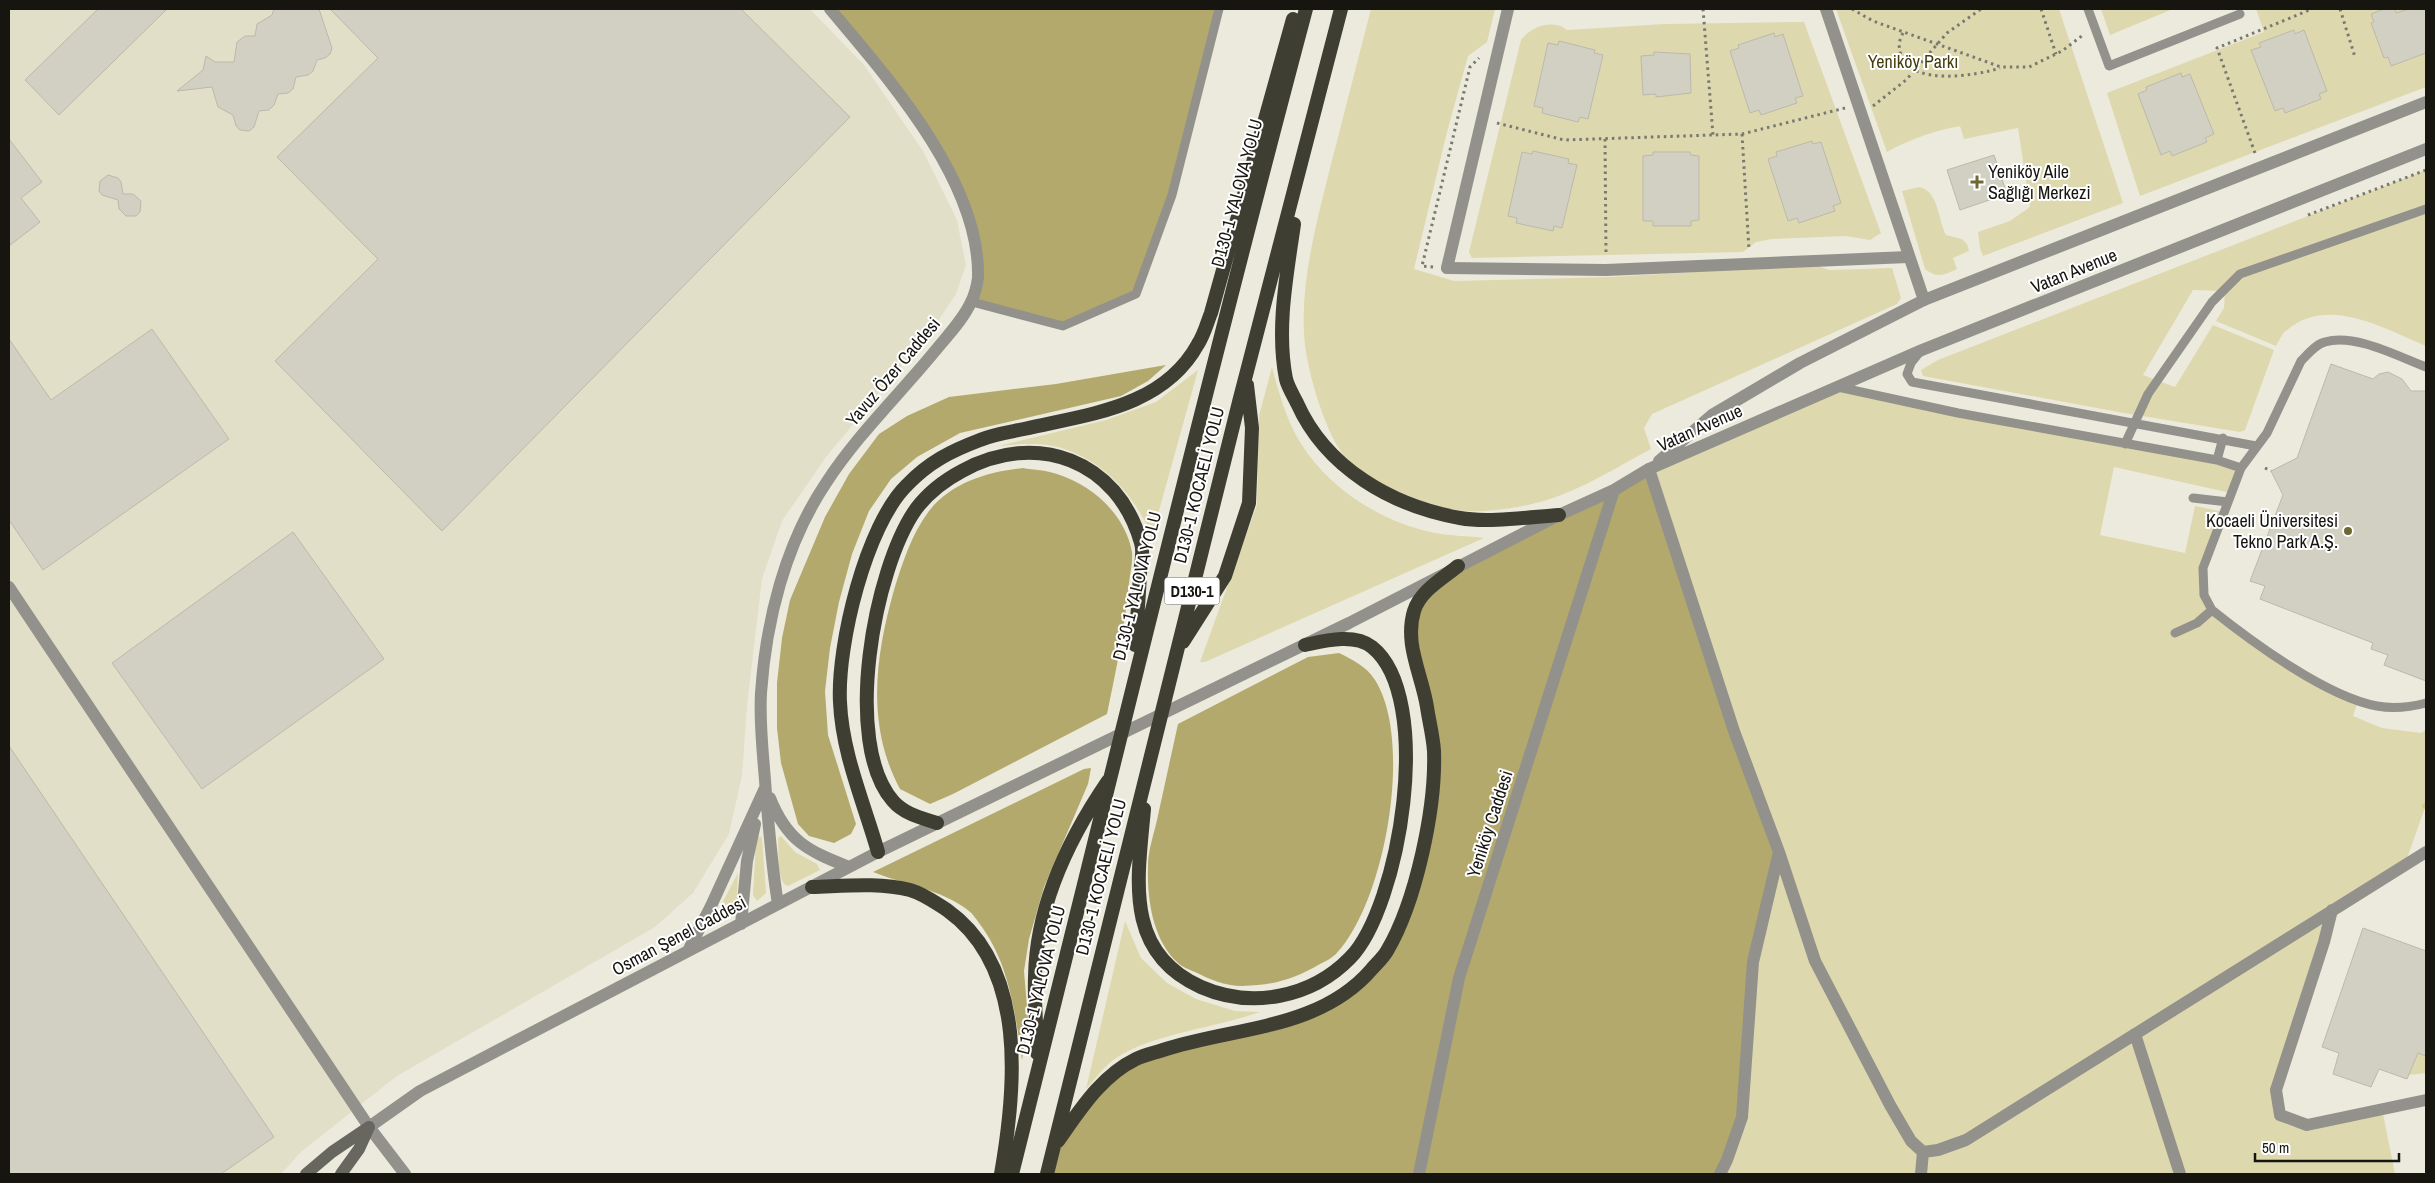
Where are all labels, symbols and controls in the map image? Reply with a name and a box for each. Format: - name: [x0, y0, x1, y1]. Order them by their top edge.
- park label: Yeniköy Parkı: [1868, 49, 1958, 74]
- street label: D130-1 YALOVA YOLU: [1205, 116, 1268, 270]
- place label: Yeniköy Aile Sağlığı Merkezi: [1988, 159, 2091, 205]
- marker: Yeniköy Aile Sağlığı Merkezi: [1970, 175, 1984, 189]
- street label: Vatan Avenue: [2027, 242, 2120, 299]
- street label: Yavuz Özer Caddesi: [840, 312, 946, 431]
- street label: Vatan Avenue: [1653, 398, 1746, 457]
- street label: D130-1 KOCAELİ YOLU: [1167, 404, 1230, 566]
- place label: Kocaeli Üniversitesi Tekno Park A.Ş.: [2206, 508, 2338, 554]
- street label: D130-1 YALOVA YOLU: [1106, 509, 1167, 663]
- marker: Kocaeli Üniversitesi Tekno Park A.Ş.: [2342, 525, 2354, 537]
- road number: D130-1: [1164, 578, 1220, 604]
- street label: Yeniköy Caddesi: [1460, 767, 1519, 881]
- street label: D130-1 KOCAELİ YOLU: [1069, 796, 1132, 958]
- street label: Osman Şenel Caddesi: [607, 890, 750, 981]
- street label: D130-1 YALOVA YOLU: [1010, 903, 1071, 1057]
- scale bar: [2255, 1130, 2399, 1162]
- text: 50 m: [2262, 1137, 2289, 1158]

